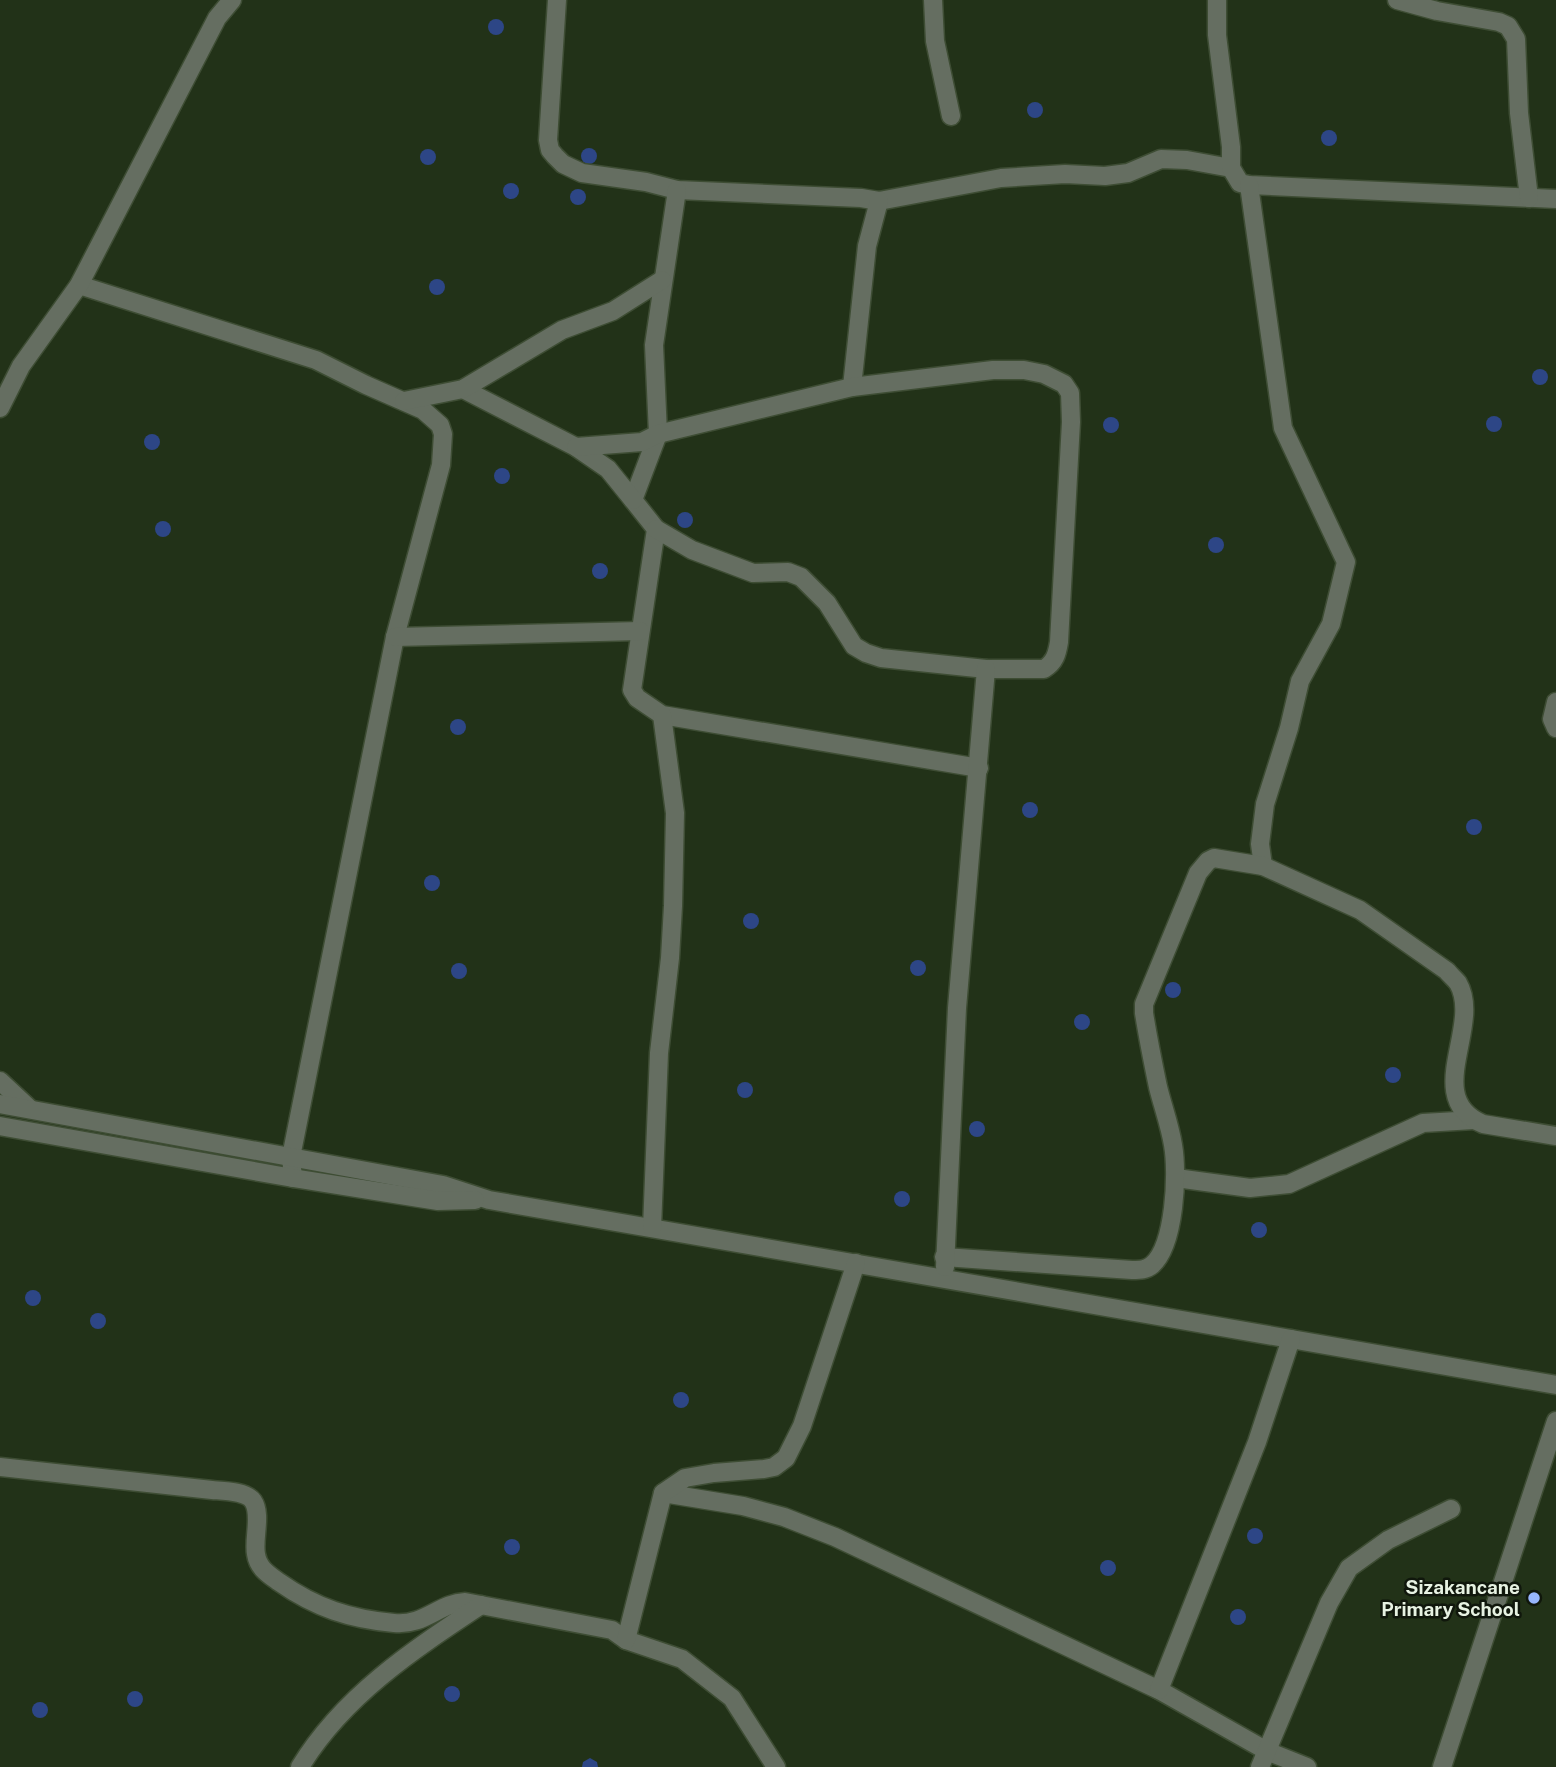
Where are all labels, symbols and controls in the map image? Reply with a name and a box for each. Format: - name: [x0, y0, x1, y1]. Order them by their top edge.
- place label: Sizakancane Primary School: [1381, 1576, 1520, 1620]
- marker: Sizakancane Primary School: [1526, 1590, 1542, 1606]

